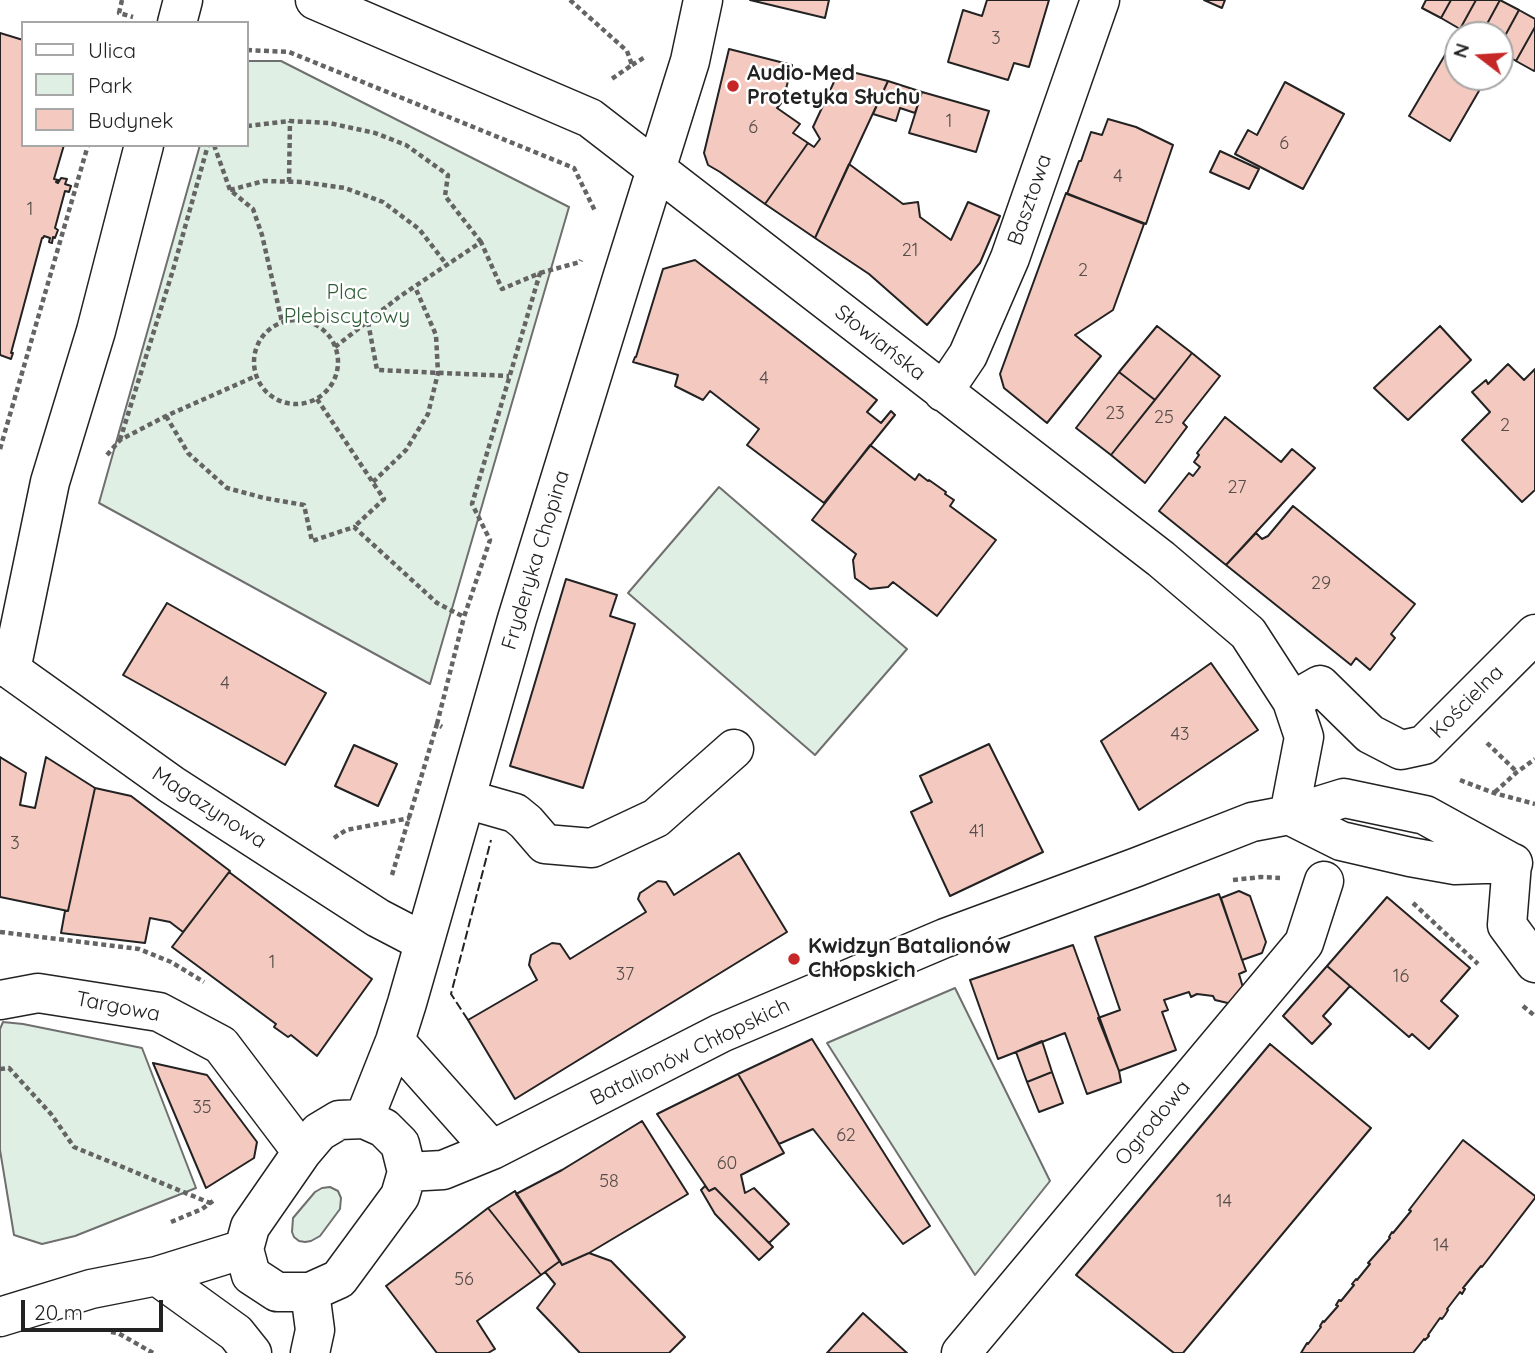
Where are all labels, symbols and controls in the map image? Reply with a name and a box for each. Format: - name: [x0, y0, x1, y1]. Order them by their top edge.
- legend: [21, 21, 248, 147]
- north arrow: [1444, 21, 1514, 91]
- house number: 3: [991, 28, 1001, 50]
- text: Ulica: [88, 37, 136, 63]
- text: N: [1447, 40, 1474, 61]
- place label: Audio-Med Protetyka Słuchu: [747, 61, 920, 111]
- text: Park: [88, 72, 132, 98]
- marker: Audio-Med Protetyka Słuchu: [725, 78, 741, 94]
- text: Budynek: [88, 107, 174, 133]
- house number: 1: [946, 111, 952, 133]
- house number: 6: [748, 117, 758, 139]
- house number: 6: [1279, 133, 1289, 155]
- street label: Basztowa: [1003, 151, 1057, 249]
- house number: 4: [1113, 166, 1123, 188]
- house number: 1: [27, 199, 33, 221]
- house number: 21: [902, 240, 918, 262]
- house number: 2: [1078, 260, 1088, 282]
- park label: Plac Plebiscytowy: [284, 280, 410, 330]
- street label: Słowiańska: [830, 300, 930, 386]
- house number: 4: [759, 368, 769, 390]
- house number: 23: [1105, 403, 1125, 425]
- house number: 25: [1154, 407, 1174, 429]
- house number: 2: [1500, 415, 1510, 437]
- street label: Fryderyka Chopina: [497, 467, 575, 653]
- house number: 27: [1228, 477, 1246, 499]
- house number: 29: [1311, 573, 1331, 595]
- street label: Kościelna: [1425, 660, 1509, 744]
- house number: 4: [220, 673, 230, 695]
- house number: 43: [1171, 724, 1189, 746]
- street label: Magazynowa: [147, 762, 271, 854]
- house number: 41: [969, 821, 985, 843]
- house number: 3: [10, 833, 20, 855]
- place label: Kwidzyn Batalionów Chłopskich: [808, 934, 1011, 984]
- marker: Kwidzyn Batalionów Chłopskich: [786, 951, 802, 967]
- house number: 1: [269, 952, 275, 974]
- house number: 37: [616, 964, 634, 986]
- house number: 16: [1393, 966, 1409, 988]
- street label: Targowa: [74, 987, 162, 1027]
- street label: Batalionów Chłopskich: [586, 993, 794, 1111]
- street label: Ogrodowa: [1110, 1075, 1196, 1171]
- house number: 35: [192, 1097, 212, 1119]
- house number: 62: [836, 1125, 856, 1147]
- house number: 60: [717, 1153, 737, 1175]
- house number: 58: [599, 1171, 619, 1193]
- house number: 14: [1216, 1191, 1232, 1213]
- house number: 14: [1433, 1235, 1449, 1257]
- house number: 56: [454, 1269, 474, 1291]
- scale bar: [24, 1286, 166, 1330]
- text: 20 m: [34, 1299, 83, 1325]

